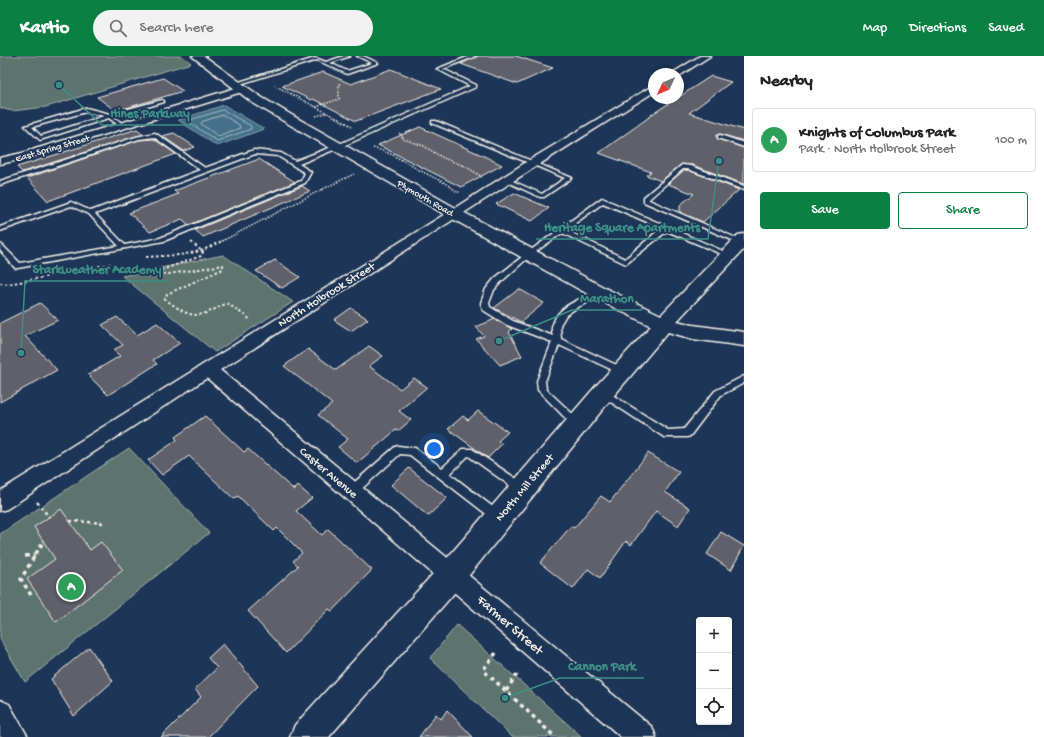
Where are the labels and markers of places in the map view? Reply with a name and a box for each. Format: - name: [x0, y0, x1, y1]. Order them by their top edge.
- callout: Hines Parkway: [102, 100, 198, 125]
- callout: Heritage Square Apartments: [536, 214, 708, 239]
- callout: Starkweather Academy: [25, 256, 169, 281]
- callout: Marathon: [572, 285, 642, 310]
- pin: A: [58, 572, 84, 602]
- callout: Cannon Park: [560, 653, 644, 678]

